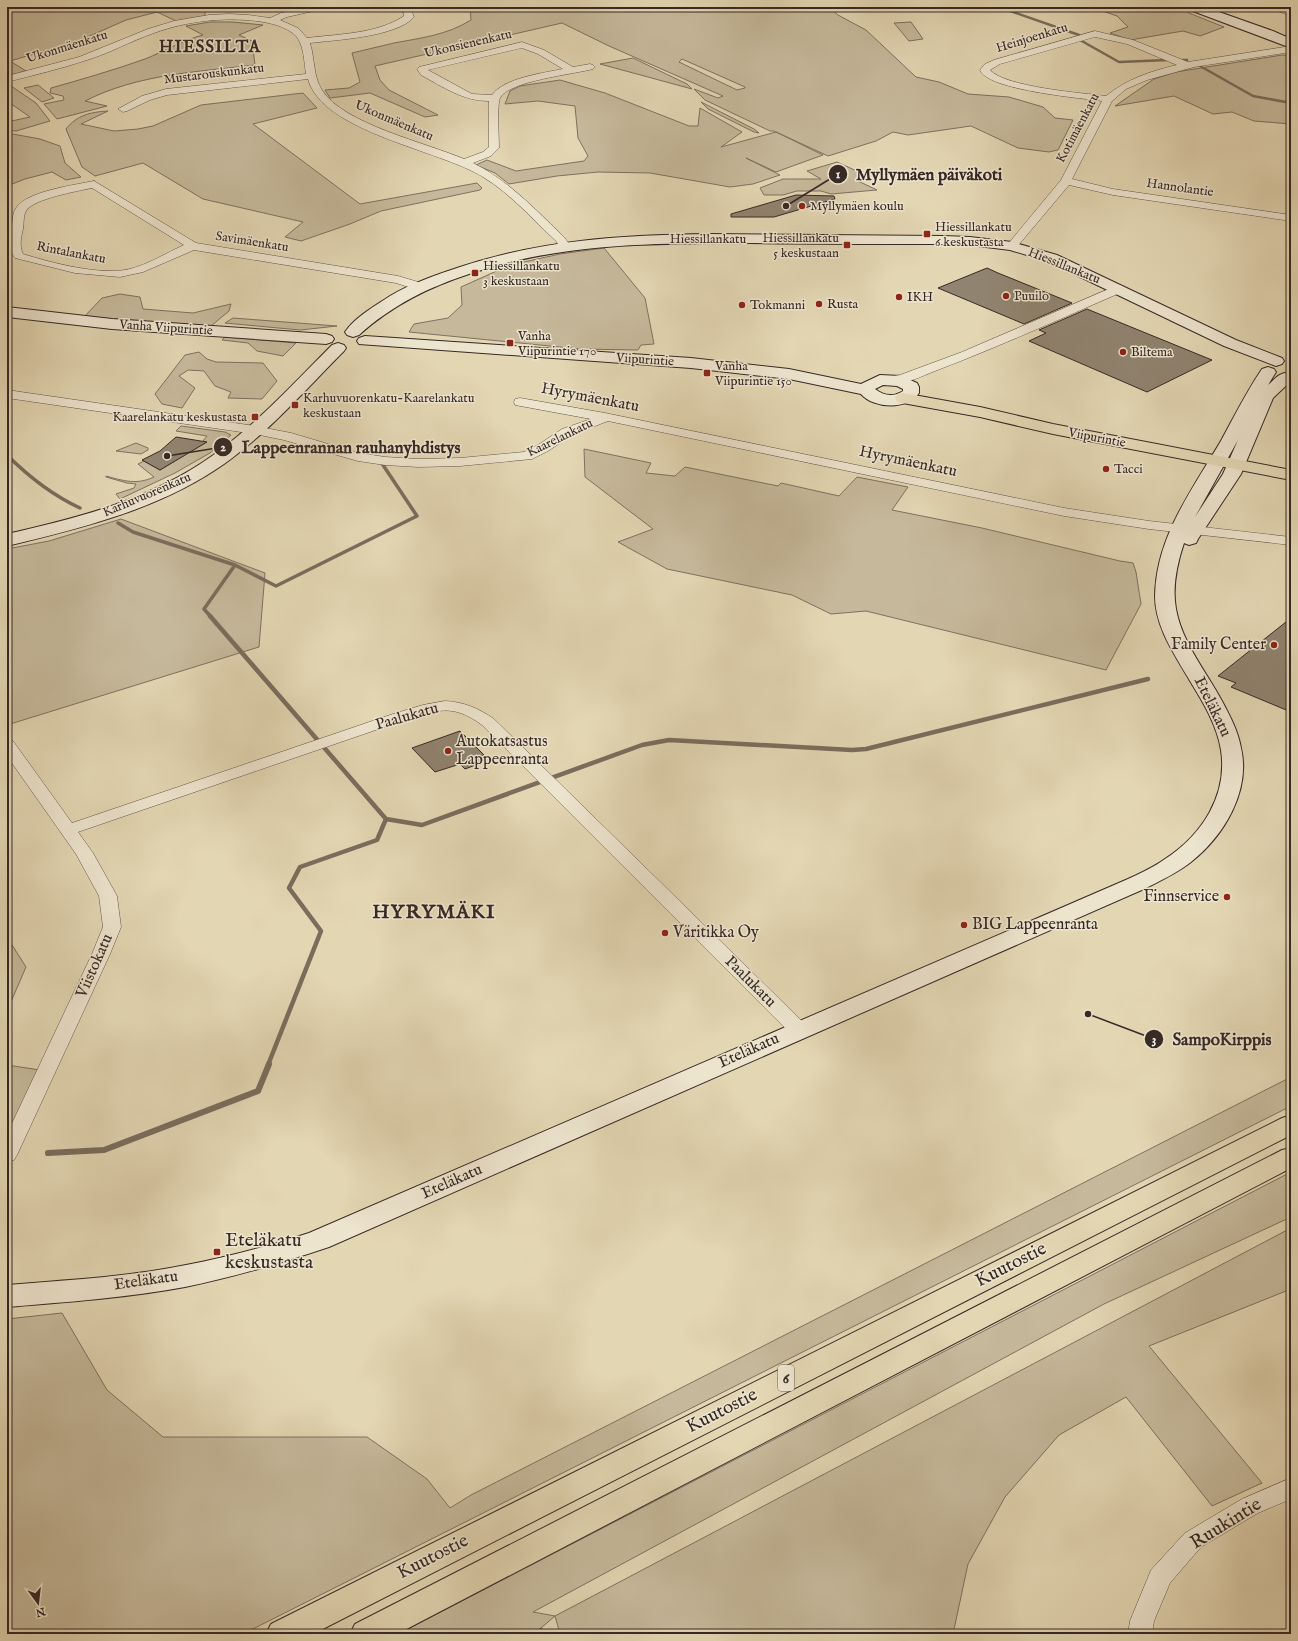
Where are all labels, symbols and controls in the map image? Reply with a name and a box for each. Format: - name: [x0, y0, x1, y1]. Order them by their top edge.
- street label: Heinjoenkatu: [994, 19, 1070, 57]
- street label: Ukonsienenkatu: [423, 26, 514, 62]
- street label: Ukonmäenkatu: [24, 27, 110, 67]
- district label: HIESSILTA: [159, 37, 262, 58]
- street label: Mustarouskunkatu: [163, 59, 265, 89]
- street label: Kotimäenkatu: [1053, 90, 1104, 166]
- street label: Ukonmäenkatu: [352, 97, 436, 145]
- callout: Myllymäen päiväkoti: [828, 159, 1011, 188]
- text: Myllymäen päiväkoti: [856, 165, 1003, 186]
- text: 1: [836, 167, 841, 182]
- street label: Hannolantie: [1145, 175, 1215, 201]
- place label: Myllymäen koulu: [810, 198, 904, 215]
- marker: Myllymäen koulu: [797, 201, 807, 211]
- place label: Hiessillankatu 6 keskustasta: [935, 219, 1012, 251]
- street label: Savimäenkatu: [214, 228, 290, 256]
- marker: Hiessillankatu 6 keskustasta: [922, 229, 932, 239]
- place label: Hiessillankatu 5 keskustaan: [762, 230, 839, 262]
- street label: Hiessillankatu: [670, 231, 747, 248]
- street label: Rintalankatu: [35, 238, 107, 268]
- marker: Hiessillankatu 5 keskustaan: [842, 240, 852, 250]
- street label: Hiessillankatu: [1025, 244, 1103, 288]
- place label: Hiessillankatu 3 keskustaan: [483, 258, 560, 290]
- marker: Hiessillankatu 3 keskustaan: [470, 268, 480, 278]
- place label: Puuilo: [1014, 288, 1049, 305]
- place label: IKH: [907, 289, 933, 306]
- marker: Puuilo: [1001, 291, 1011, 301]
- marker: IKH: [894, 292, 904, 302]
- place label: Rusta: [827, 296, 859, 313]
- place label: Tokmanni: [750, 297, 806, 314]
- marker: Rusta: [814, 299, 824, 309]
- marker: Tokmanni: [737, 300, 747, 310]
- street label: Vanha Viipurintie: [118, 316, 213, 340]
- place label: Vanha Viipurintie 170: [517, 328, 596, 360]
- marker: Vanha Viipurintie 170: [505, 338, 515, 348]
- place label: Biltema: [1131, 344, 1173, 361]
- marker: Biltema: [1118, 347, 1128, 357]
- street label: Viipurintie: [614, 349, 675, 371]
- place label: Vanha Viipurintie 150: [714, 358, 792, 390]
- marker: Vanha Viipurintie 150: [702, 368, 712, 378]
- street label: Hyrymäenkatu: [539, 379, 641, 417]
- place label: Karhuvuorenkatu-Kaarelankatu keskustaan: [303, 390, 475, 422]
- marker: Karhuvuorenkatu-Kaarelankatu keskustaan: [290, 400, 300, 410]
- place label: Kaarelankatu keskustasta: [112, 409, 247, 426]
- marker: Kaarelankatu keskustasta: [250, 412, 260, 422]
- street label: Kaarelankatu: [524, 415, 596, 461]
- street label: Viipurintie: [1066, 424, 1127, 452]
- callout: Lappeenrannan rauhanyhdistys: [213, 432, 468, 461]
- text: Lappeenrannan rauhanyhdistys: [241, 438, 461, 459]
- text: 2: [220, 440, 226, 455]
- street label: Hyrymäenkatu: [857, 442, 959, 482]
- place label: Tacci: [1114, 461, 1143, 478]
- marker: Tacci: [1101, 464, 1111, 474]
- street label: Karhuvuorenkatu: [100, 469, 194, 521]
- place label: Family Center: [1171, 635, 1266, 655]
- marker: Family Center: [1269, 640, 1279, 650]
- street label: Eteläkatu: [1189, 674, 1235, 740]
- street label: Paalukatu: [373, 698, 441, 736]
- place label: Autokatsastus Lappeenranta: [455, 732, 549, 770]
- marker: Autokatsastus Lappeenranta: [443, 746, 453, 756]
- place label: Finnservice: [1143, 887, 1219, 907]
- marker: Finnservice: [1222, 892, 1232, 902]
- district label: HYRYMÄKI: [372, 900, 496, 925]
- place label: BIG Lappeenranta: [972, 915, 1098, 935]
- marker: BIG Lappeenranta: [959, 920, 969, 930]
- place label: Väritikka Oy: [672, 923, 759, 943]
- marker: Väritikka Oy: [660, 928, 670, 938]
- street label: Viistokatu: [72, 931, 118, 1002]
- street label: Paalukatu: [720, 952, 780, 1012]
- callout: SampoKirppis: [1144, 1024, 1279, 1053]
- street label: Eteläkatu: [715, 1029, 783, 1073]
- text: SampoKirppis: [1172, 1030, 1272, 1051]
- text: 3: [1152, 1032, 1156, 1047]
- street label: Eteläkatu: [418, 1160, 486, 1204]
- place label: Eteläkatu keskustasta: [225, 1229, 314, 1275]
- street label: Kuutostie: [971, 1237, 1051, 1293]
- marker: Eteläkatu keskustasta: [212, 1247, 222, 1257]
- street label: Eteläkatu: [113, 1267, 179, 1295]
- road number: 6: [778, 1365, 794, 1391]
- street label: Kuutostie: [682, 1383, 762, 1439]
- street label: Ruukintie: [1186, 1493, 1266, 1555]
- street label: Kuutostie: [393, 1529, 473, 1585]
- north arrow: [18, 1583, 58, 1623]
- text: N: [33, 1603, 48, 1620]

